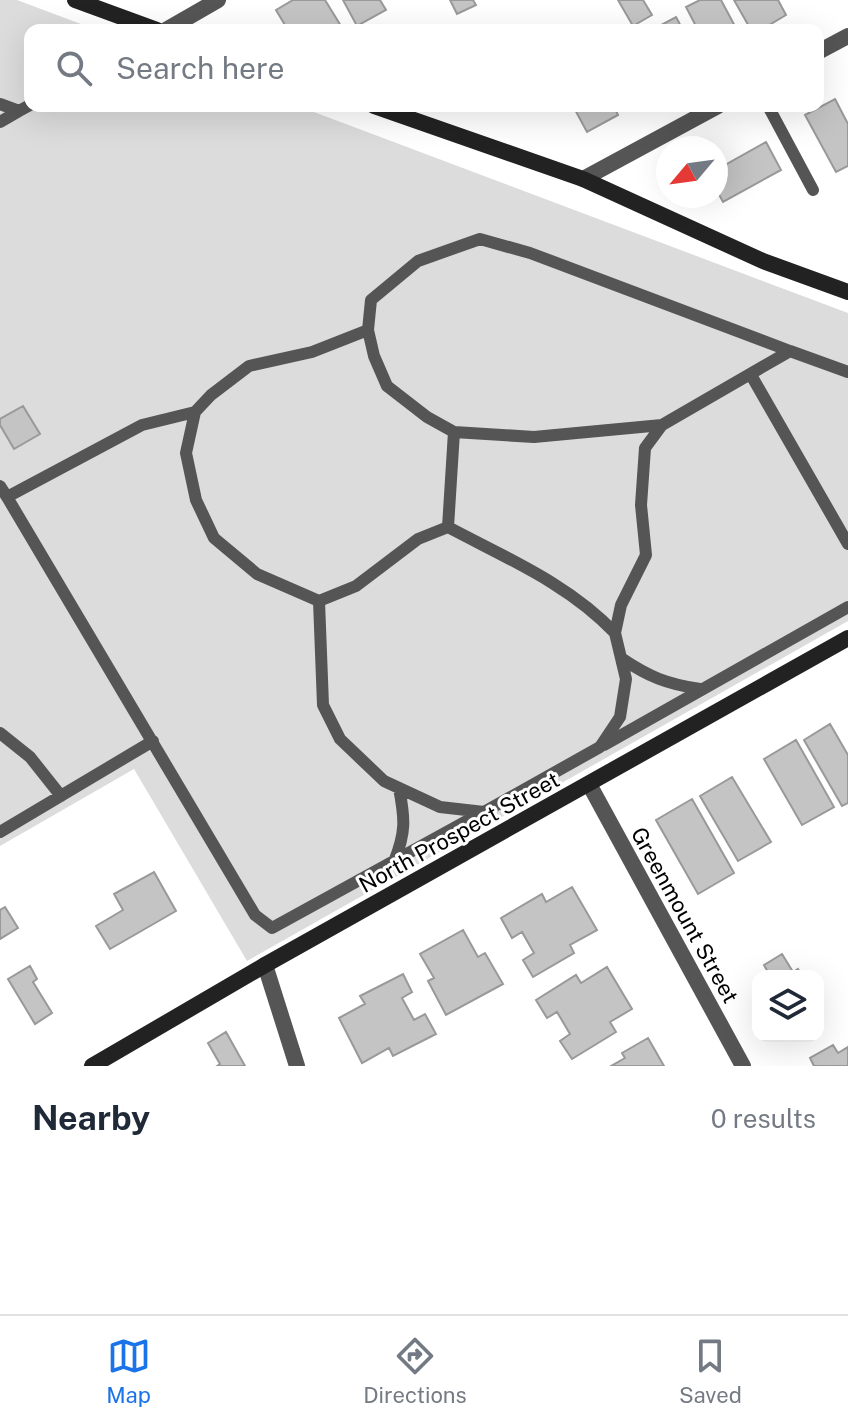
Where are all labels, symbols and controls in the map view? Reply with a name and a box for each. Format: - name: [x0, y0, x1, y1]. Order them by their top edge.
- search box: [24, 24, 824, 112]
- icon: search: [52, 46, 96, 90]
- text: Search here: [116, 50, 284, 86]
- north arrow: [656, 136, 728, 208]
- street label: North Prospect Street: [354, 766, 564, 898]
- street label: Greenmount Street: [626, 823, 744, 1007]
- map controls: [752, 970, 824, 1042]
- button: layers: [752, 970, 824, 1042]
- text: Nearby: [32, 1098, 150, 1138]
- text: 0 results: [711, 1103, 816, 1134]
- tab: Map: [106, 1334, 151, 1408]
- tab: Directions: [363, 1334, 467, 1408]
- tab: Saved: [679, 1334, 742, 1408]

